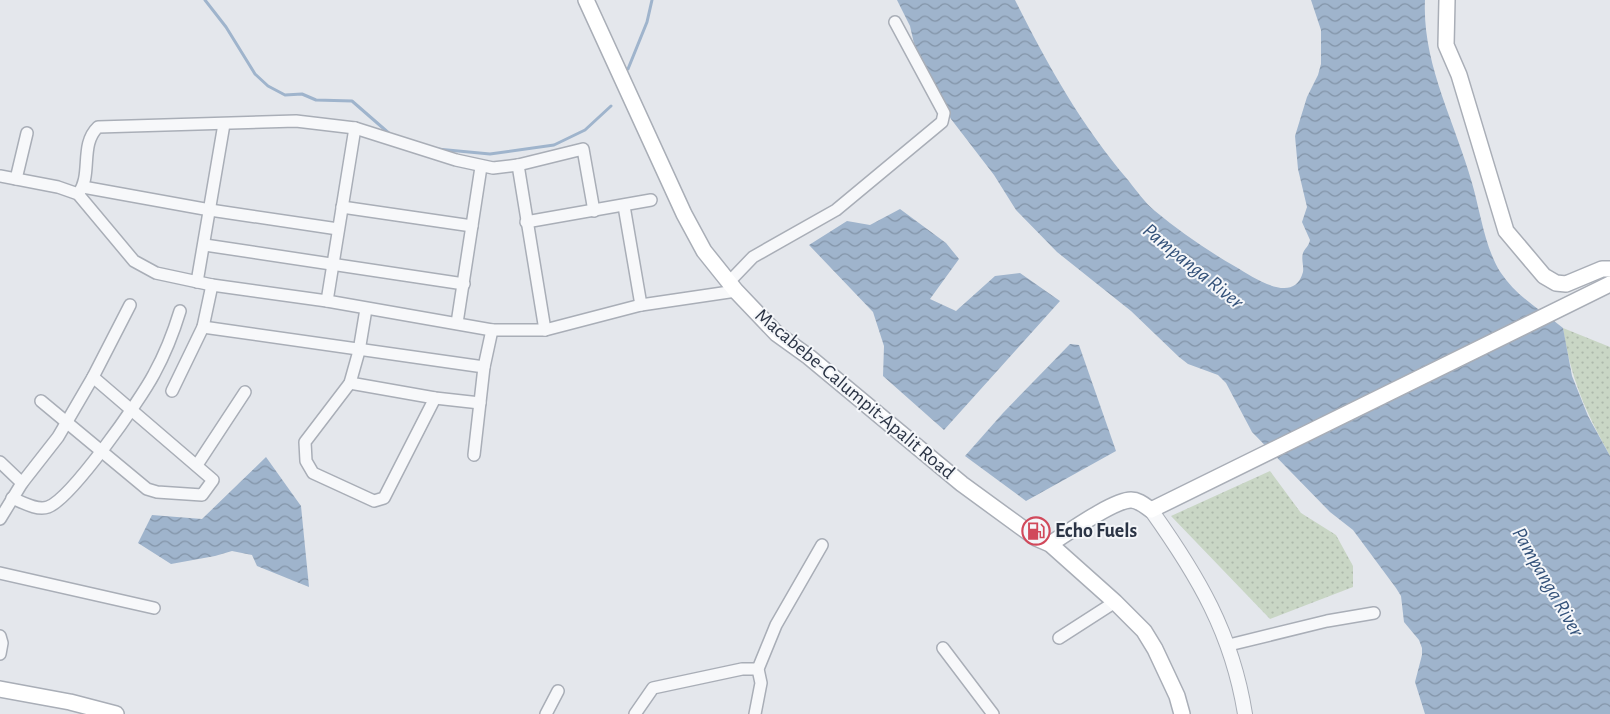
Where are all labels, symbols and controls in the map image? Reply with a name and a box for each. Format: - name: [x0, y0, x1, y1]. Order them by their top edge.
- water label: Pampanga River: [1138, 219, 1248, 314]
- street label: Macabebe-Calumpit-Apalit Road: [752, 305, 958, 483]
- fuel station icon: Echo Fuels: [1021, 516, 1051, 546]
- place label: Echo Fuels: [1055, 521, 1137, 541]
- water label: Pampanga River: [1507, 524, 1588, 642]

